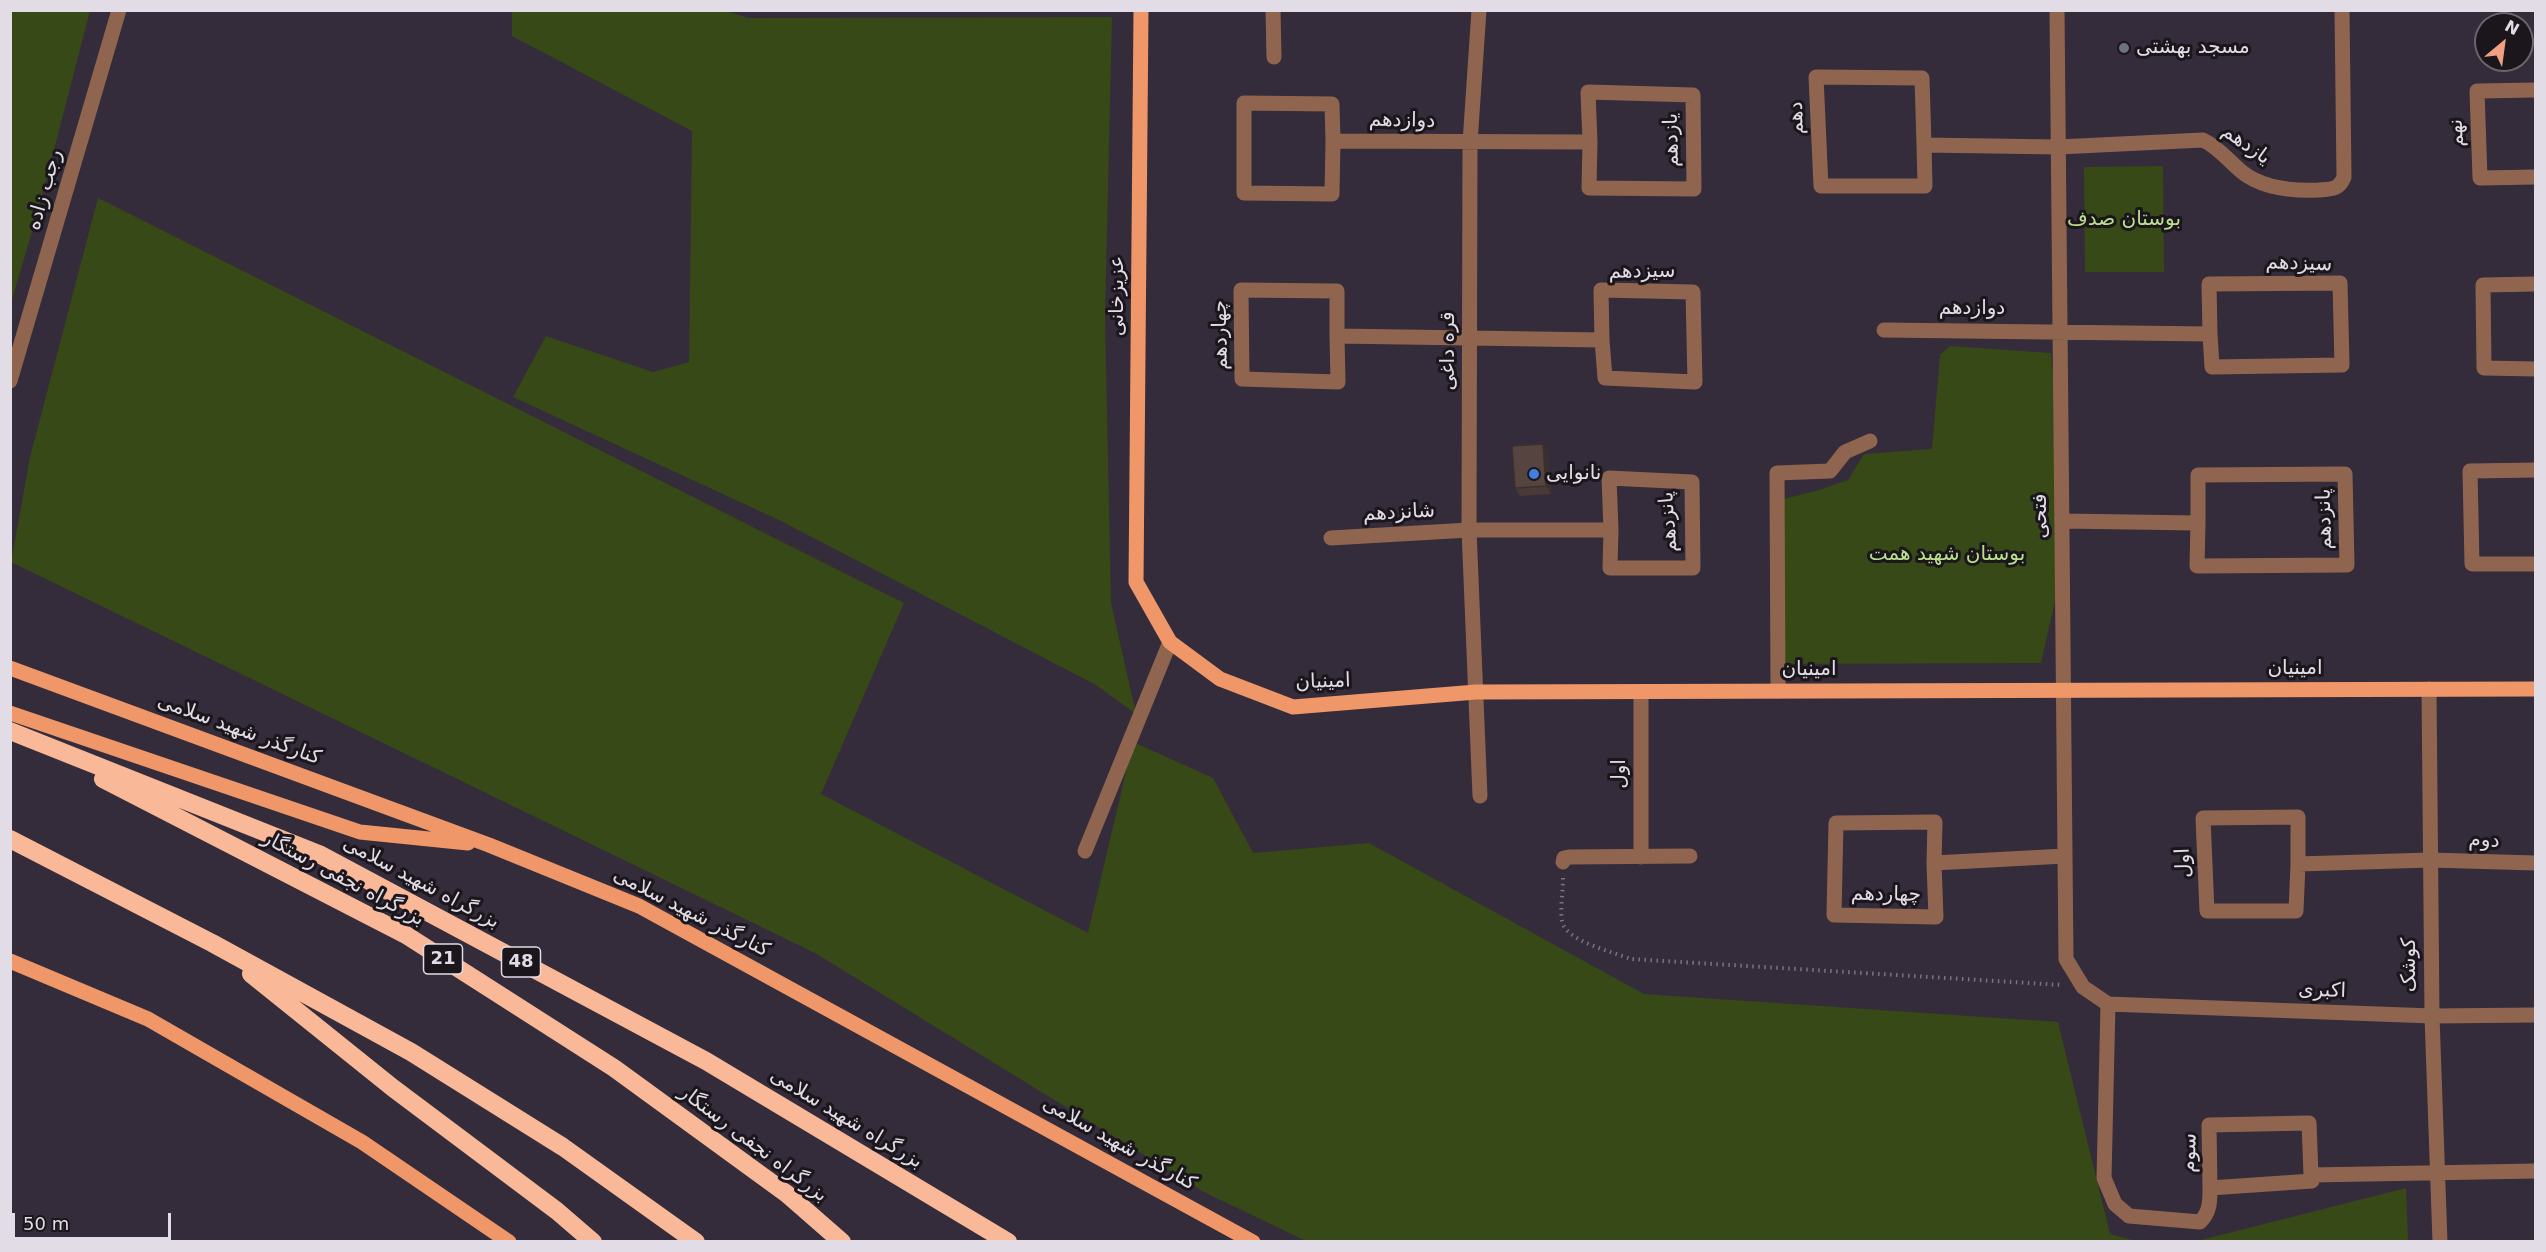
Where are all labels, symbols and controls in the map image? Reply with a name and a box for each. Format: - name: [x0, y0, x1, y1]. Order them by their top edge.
- north arrow: [2474, 12, 2534, 72]
- text: N: [2502, 16, 2522, 39]
- place label: مسجد بهشتی: [2136, 36, 2250, 60]
- marker: مسجد بهشتی: [2117, 41, 2131, 55]
- street label: دهم: [1784, 101, 1810, 135]
- street label: دوازدهم: [1369, 108, 1435, 134]
- street label: یازدهم: [1660, 113, 1684, 167]
- street label: نهم: [2444, 118, 2470, 148]
- street label: یازدهم: [2217, 120, 2275, 170]
- street label: رجب زاده: [22, 147, 68, 233]
- park label: بوستان صدف: [2067, 208, 2181, 232]
- street label: سیزدهم: [2265, 251, 2333, 277]
- street label: عزیزخانی: [1106, 256, 1130, 336]
- street label: سیزدهم: [1608, 259, 1676, 285]
- street label: دوازدهم: [1939, 297, 2005, 321]
- street label: چهاردهم: [1208, 300, 1234, 370]
- street label: قره داغی: [1437, 311, 1461, 391]
- place label: نانوایی: [1546, 462, 1601, 486]
- marker: نانوایی: [1527, 467, 1541, 481]
- street label: پانزدهم: [2312, 488, 2338, 550]
- street label: پانزدهم: [1655, 491, 1683, 553]
- street label: فتحی: [2029, 493, 2053, 539]
- street label: شانزدهم: [1362, 499, 1436, 527]
- park label: بوستان شهید همت: [1869, 543, 2025, 567]
- street label: امینیان: [2267, 657, 2323, 681]
- street label: امینیان: [1781, 658, 1837, 682]
- street label: امینیان: [1295, 669, 1351, 695]
- street label: کنارگذر شهید سلامی: [154, 689, 324, 771]
- street label: اول: [1608, 759, 1632, 789]
- street label: بزرگراه نجفی رستگار: [258, 826, 428, 932]
- street label: دوم: [2468, 828, 2500, 854]
- street label: بزرگراه شهید سلامی: [338, 832, 504, 934]
- street label: اول: [2171, 848, 2197, 878]
- street label: کنارگذر شهید سلامی: [609, 863, 773, 963]
- street label: چهاردهم: [1851, 882, 1921, 908]
- street label: کوشک: [2398, 938, 2422, 992]
- road number: 21: [424, 944, 462, 974]
- road number: 48: [502, 947, 540, 977]
- street label: اکبری: [2298, 978, 2346, 1004]
- street label: بزرگراه شهید سلامی: [765, 1064, 927, 1174]
- street label: بزرگراه نجفی رستگار: [674, 1080, 832, 1208]
- street label: کنارگذر شهید سلامی: [1038, 1092, 1200, 1196]
- street label: سوم: [2178, 1133, 2202, 1173]
- scale bar: [15, 1201, 174, 1239]
- text: 50 m: [23, 1213, 69, 1234]

